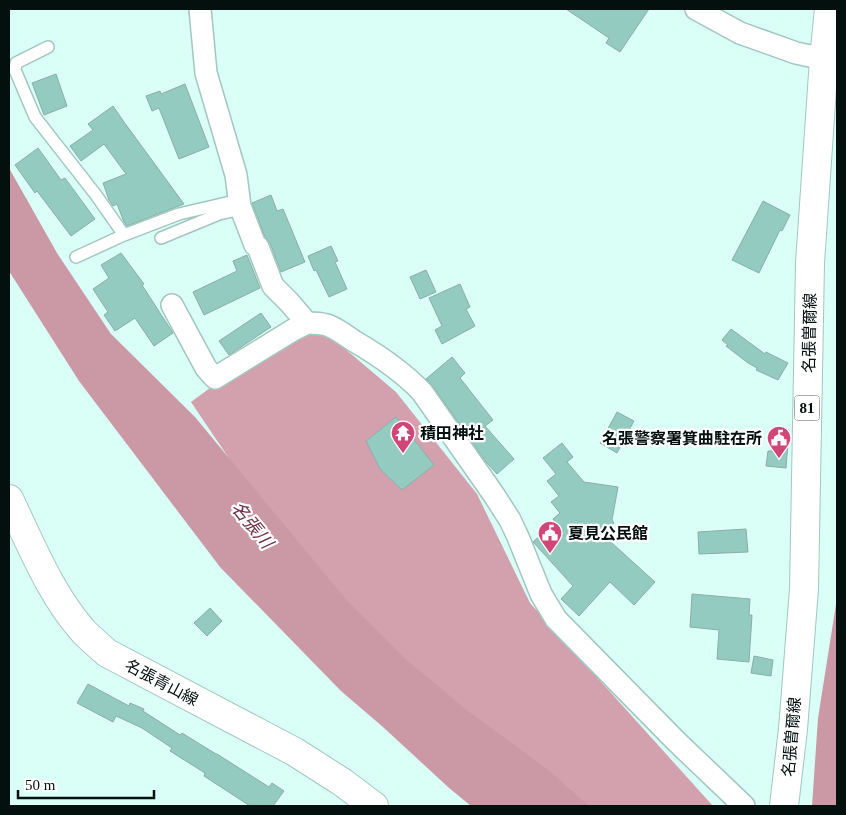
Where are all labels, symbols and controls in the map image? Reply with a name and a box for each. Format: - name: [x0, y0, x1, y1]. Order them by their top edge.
- street label: 名張曽爾線: [800, 293, 819, 373]
- road number: 81: [794, 396, 820, 420]
- temple icon: 積田神社: [390, 420, 416, 454]
- place label: 積田神社: [420, 424, 484, 442]
- public building icon: 名張警察署箕曲駐在所: [766, 425, 792, 459]
- place label: 名張警察署箕曲駐在所: [602, 430, 762, 447]
- water label: 名張川: [227, 498, 278, 554]
- public building icon: 夏見公民館: [537, 520, 563, 554]
- place label: 夏見公民館: [568, 525, 648, 542]
- street label: 名張青山線: [122, 656, 201, 709]
- street label: 名張曽爾線: [780, 696, 803, 778]
- scale bar: [18, 768, 154, 800]
- text: 50 m: [25, 777, 56, 793]

